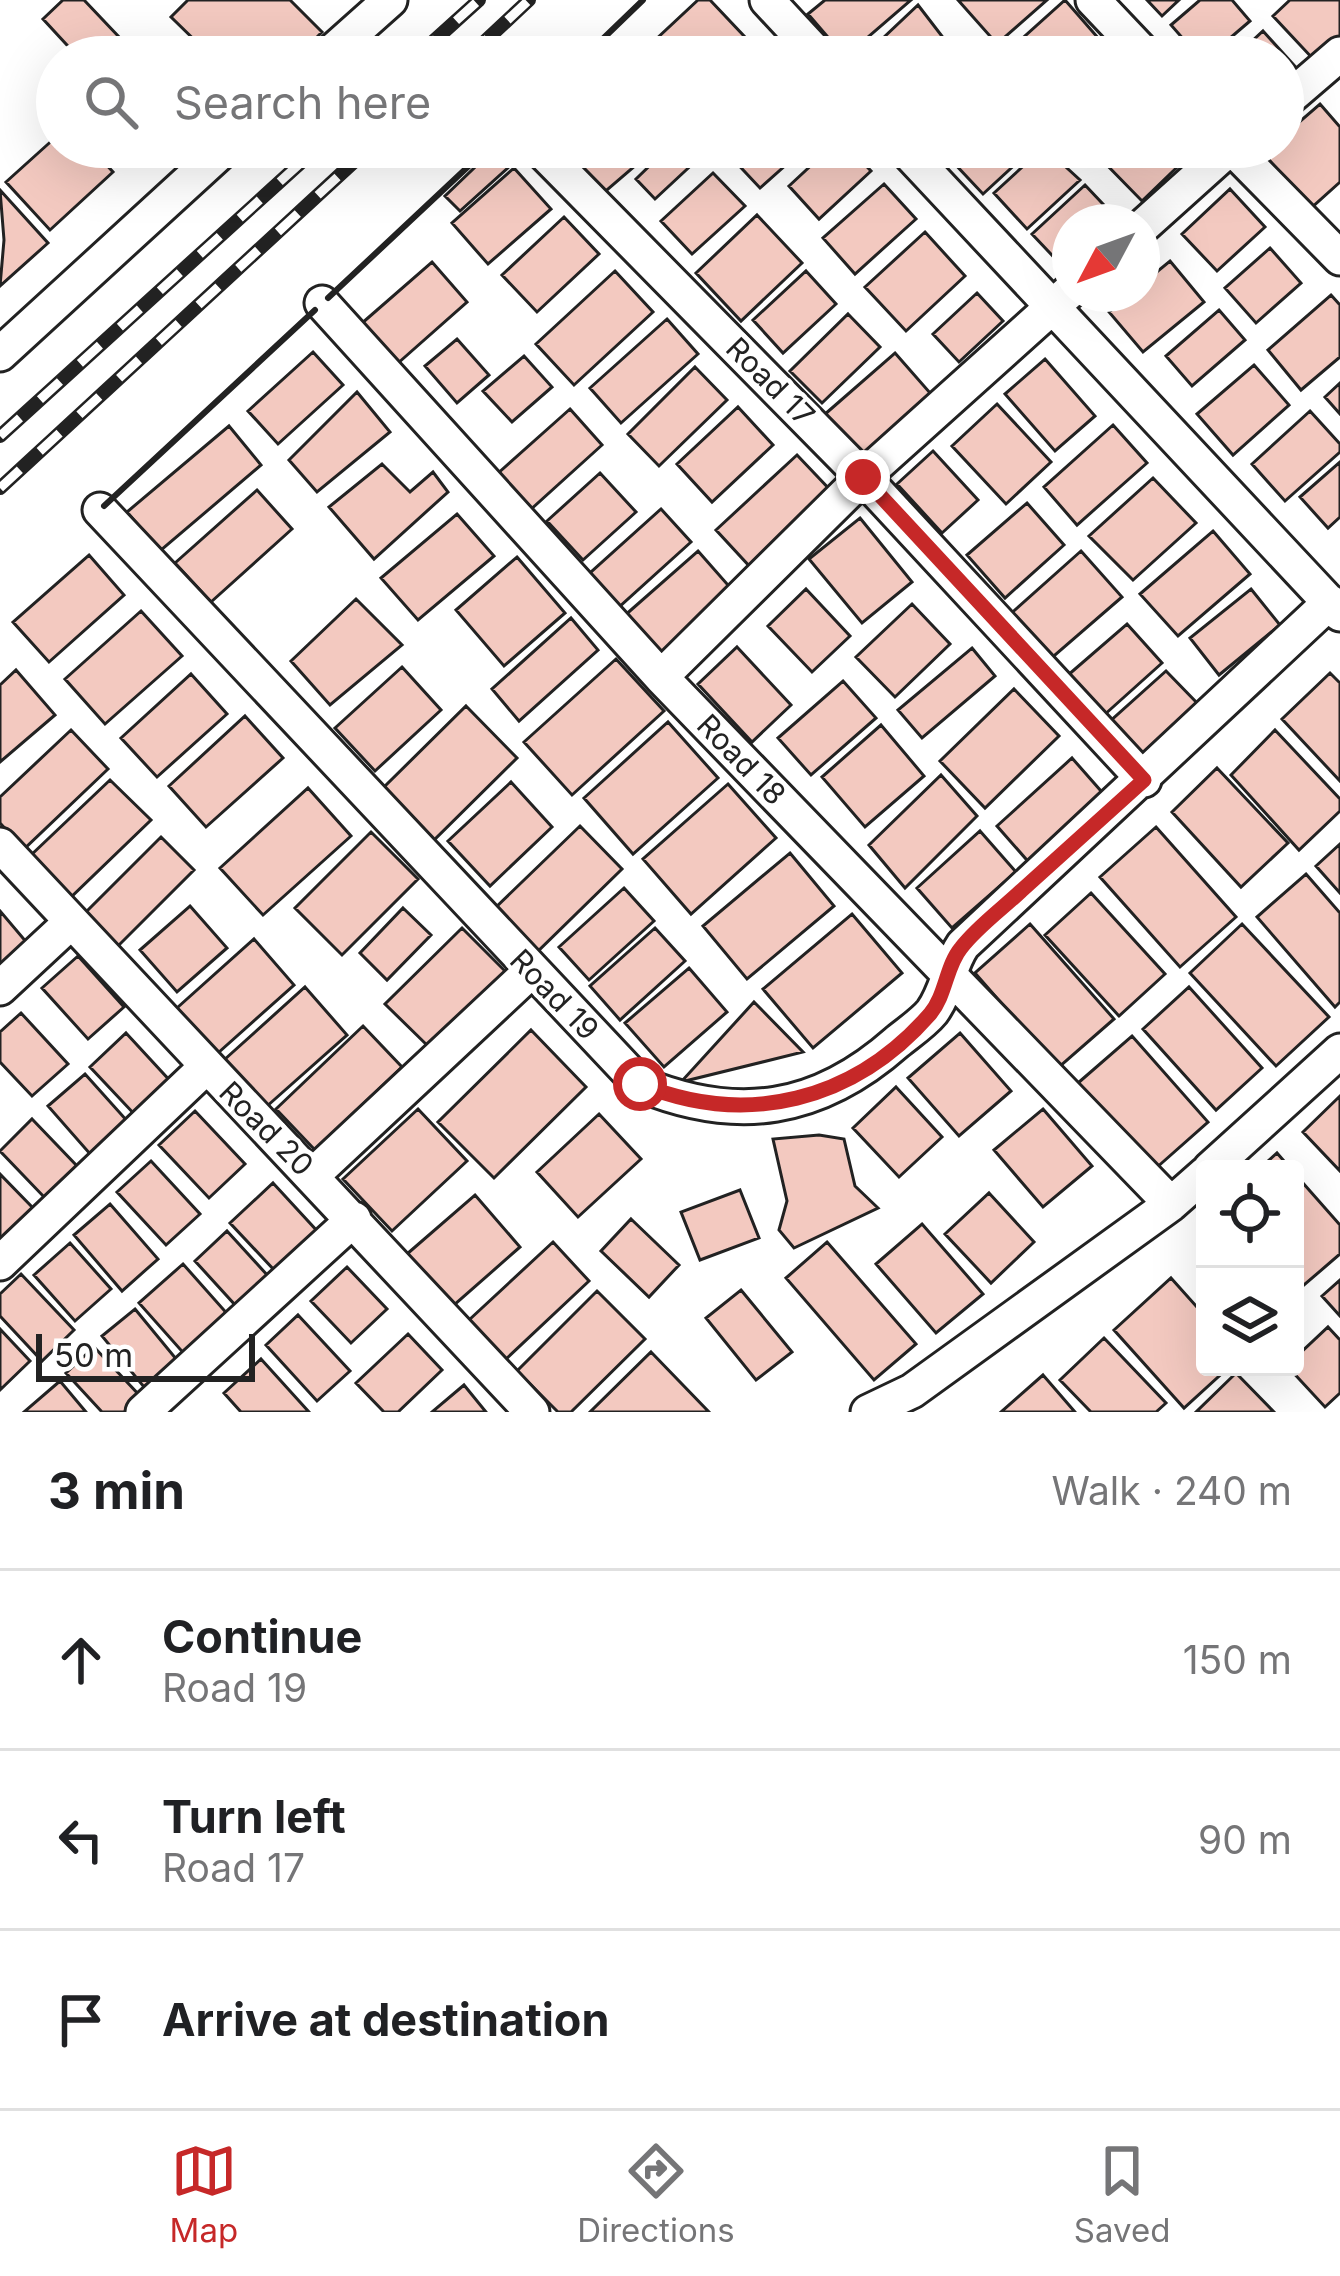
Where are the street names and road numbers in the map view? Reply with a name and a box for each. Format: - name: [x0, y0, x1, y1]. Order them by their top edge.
- street label: Road 17: [719, 330, 822, 433]
- street label: Road 18: [690, 707, 793, 812]
- street label: Road 19: [503, 942, 606, 1047]
- street label: Road 20: [212, 1074, 321, 1183]

